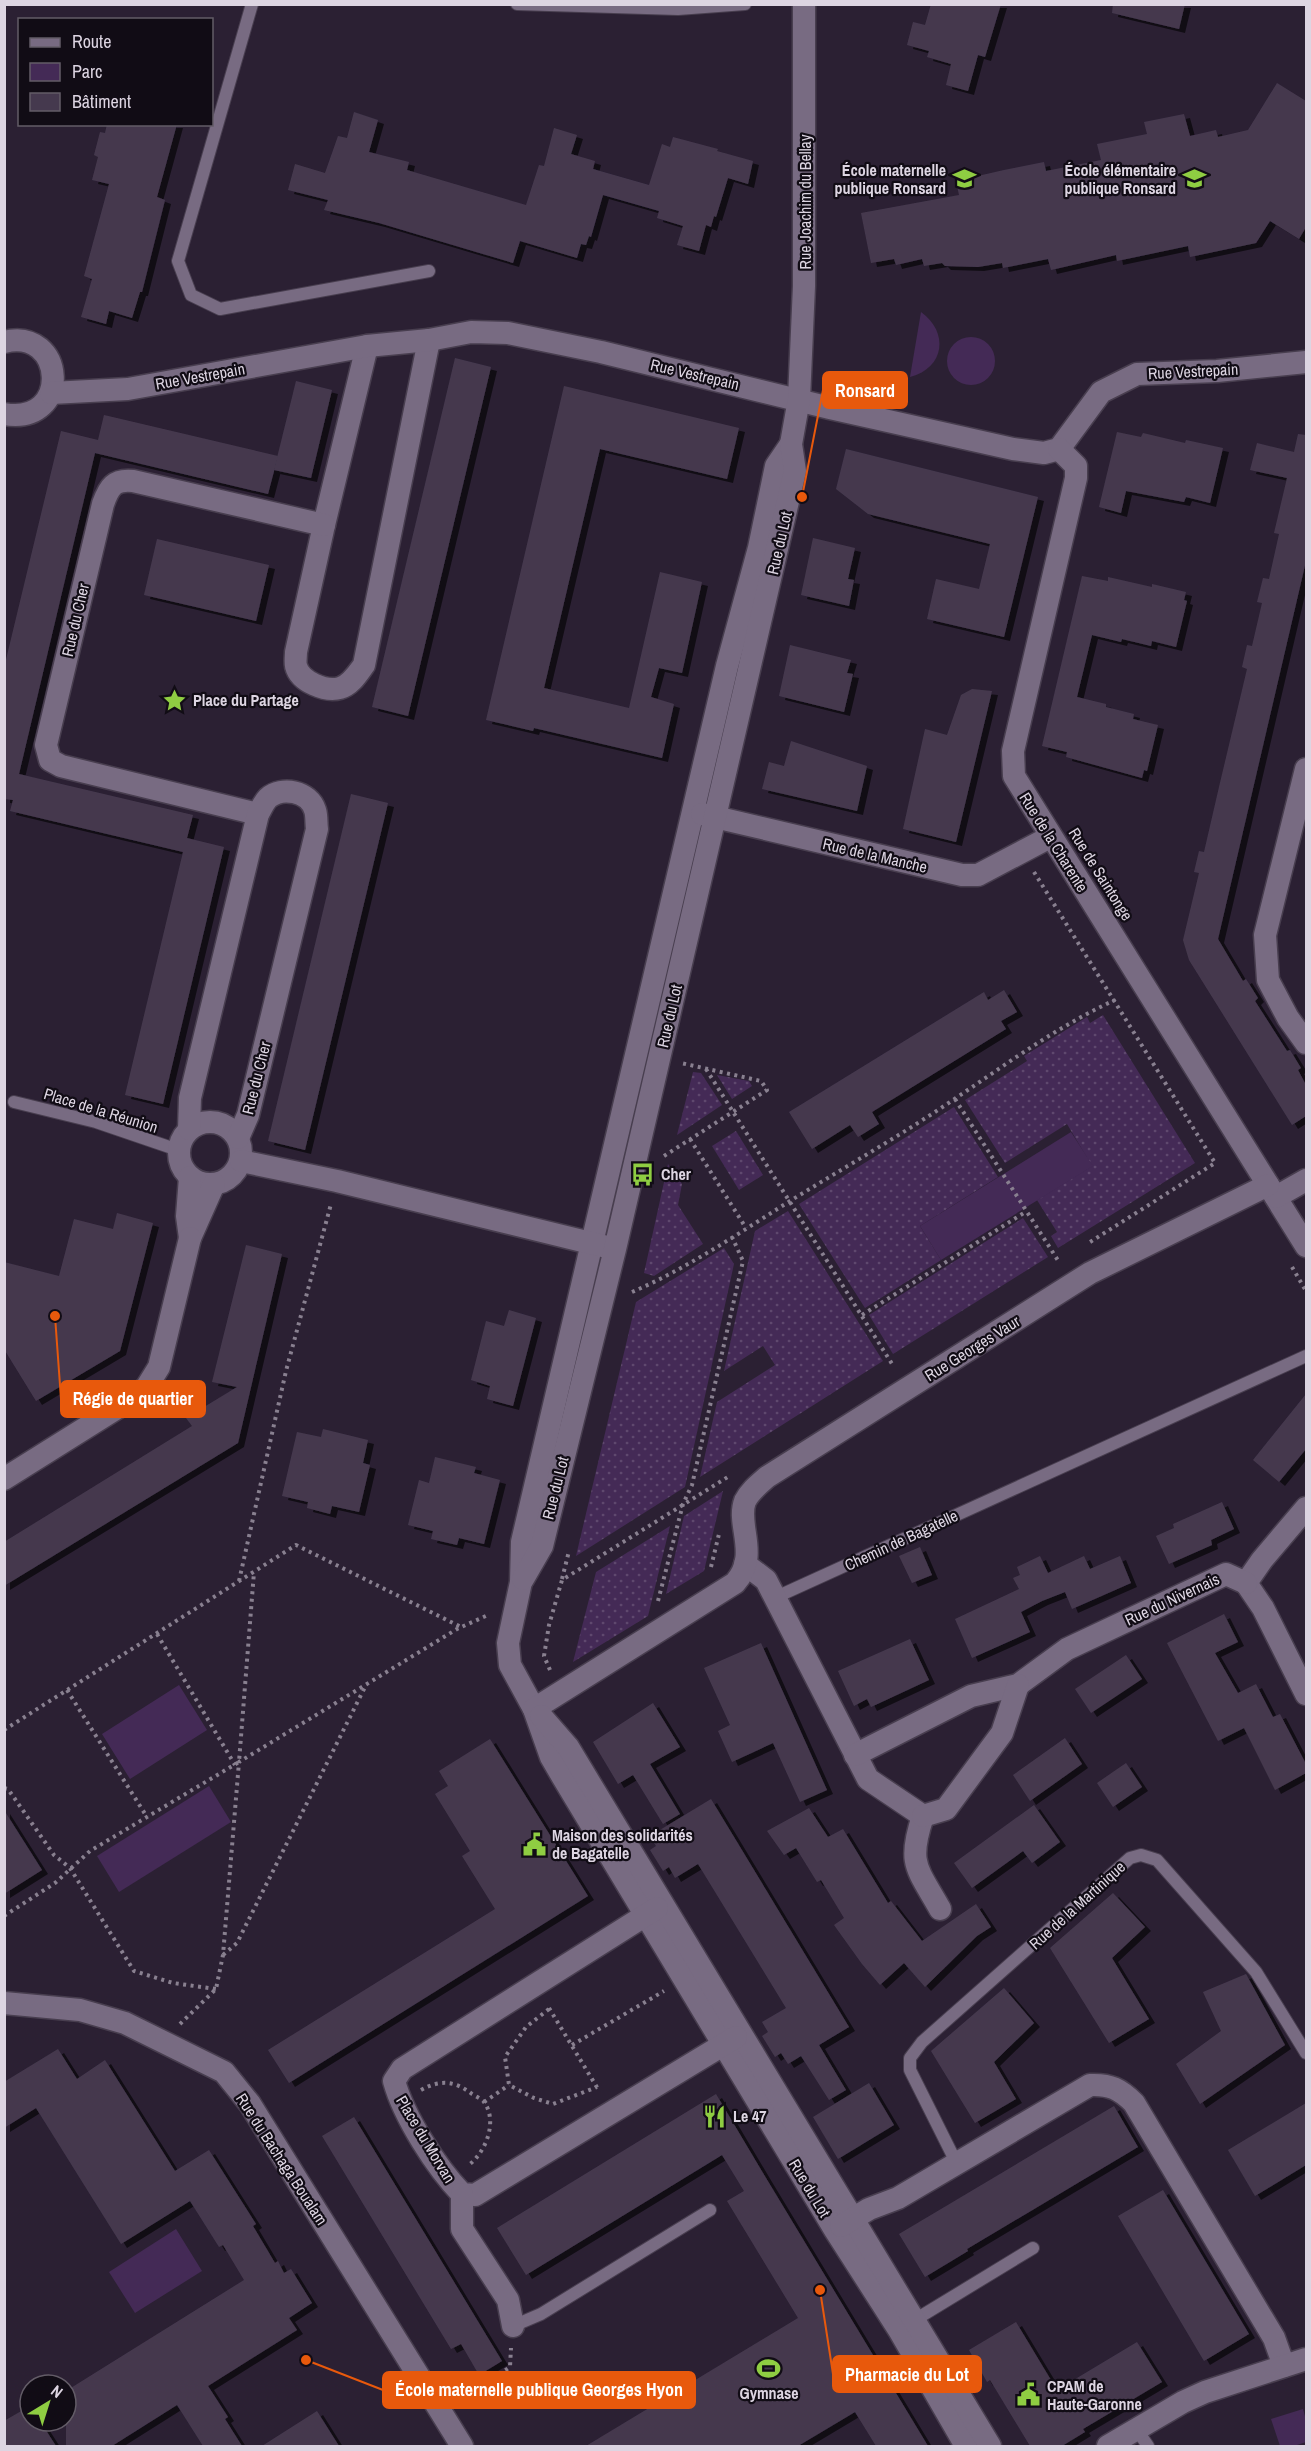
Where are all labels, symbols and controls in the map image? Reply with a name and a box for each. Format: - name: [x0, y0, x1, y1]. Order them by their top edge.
- legend: [18, 18, 213, 126]
- text: Route: [72, 29, 111, 54]
- text: Parc: [72, 59, 102, 84]
- text: Bâtiment: [72, 89, 131, 114]
- street label: Rue Joachim du Bellay: [794, 134, 816, 269]
- place label: École maternelle publique Ronsard: [834, 159, 946, 199]
- place label: École élémentaire publique Ronsard: [1064, 159, 1176, 199]
- school or university icon: École maternelle publique Ronsard: [951, 166, 977, 192]
- school or university icon: École élémentaire publique Ronsard: [1181, 166, 1207, 192]
- street label: Rue Vestrepain: [648, 353, 742, 395]
- street label: Rue Vestrepain: [154, 357, 246, 395]
- street label: Rue Vestrepain: [1147, 358, 1239, 384]
- callout: Ronsard: [823, 372, 907, 408]
- text: Ronsard: [835, 378, 895, 403]
- street label: Rue du Lot: [761, 509, 797, 577]
- street label: Rue du Cher: [56, 581, 94, 659]
- place icon: Place du Partage: [162, 687, 188, 713]
- place label: Place du Partage: [193, 689, 299, 711]
- street label: Rue de la Charente: [1015, 788, 1093, 896]
- street label: Rue de Saintonge: [1064, 823, 1138, 925]
- street label: Rue de la Manche: [821, 832, 929, 878]
- street label: Rue du Lot: [651, 982, 687, 1050]
- street label: Rue du Cher: [236, 1039, 276, 1117]
- street label: Place de la Réunion: [41, 1082, 161, 1138]
- bus stop icon: Cher: [630, 1161, 656, 1187]
- place label: Cher: [661, 1163, 692, 1185]
- street label: Rue Georges Vaur: [920, 1310, 1024, 1386]
- callout: Régie de quartier: [61, 1381, 205, 1417]
- text: Régie de quartier: [73, 1386, 194, 1411]
- street label: Rue du Lot: [537, 1454, 574, 1522]
- street label: Chemin de Bagatelle: [841, 1504, 961, 1576]
- street label: Rue du Nivernais: [1121, 1567, 1223, 1631]
- place label: Maison des solidarités de Bagatelle: [552, 1824, 693, 1864]
- public building icon: Maison des solidarités de Bagatelle: [521, 1831, 547, 1857]
- street label: Rue de la Martinique: [1024, 1856, 1130, 1954]
- street label: Rue du Bachaga Boualam: [231, 2089, 333, 2229]
- street label: Place du Morvan: [391, 2091, 461, 2187]
- restaurant icon: Le 47: [702, 2103, 728, 2129]
- place label: Le 47: [733, 2105, 767, 2127]
- street label: Rue du Lot: [784, 2155, 836, 2221]
- sports icon: Gymnase: [756, 2355, 782, 2381]
- callout: Pharmacie du Lot: [833, 2356, 981, 2392]
- text: Pharmacie du Lot: [845, 2362, 969, 2387]
- callout: École maternelle publique Georges Hyon: [383, 2372, 695, 2408]
- north arrow: [18, 2373, 78, 2433]
- place label: CPAM de Haute-Garonne: [1047, 2375, 1142, 2415]
- text: École maternelle publique Georges Hyon: [395, 2377, 683, 2402]
- text: N: [47, 2380, 68, 2403]
- place label: Gymnase: [739, 2382, 799, 2404]
- public building icon: CPAM de Haute-Garonne: [1016, 2382, 1042, 2408]

